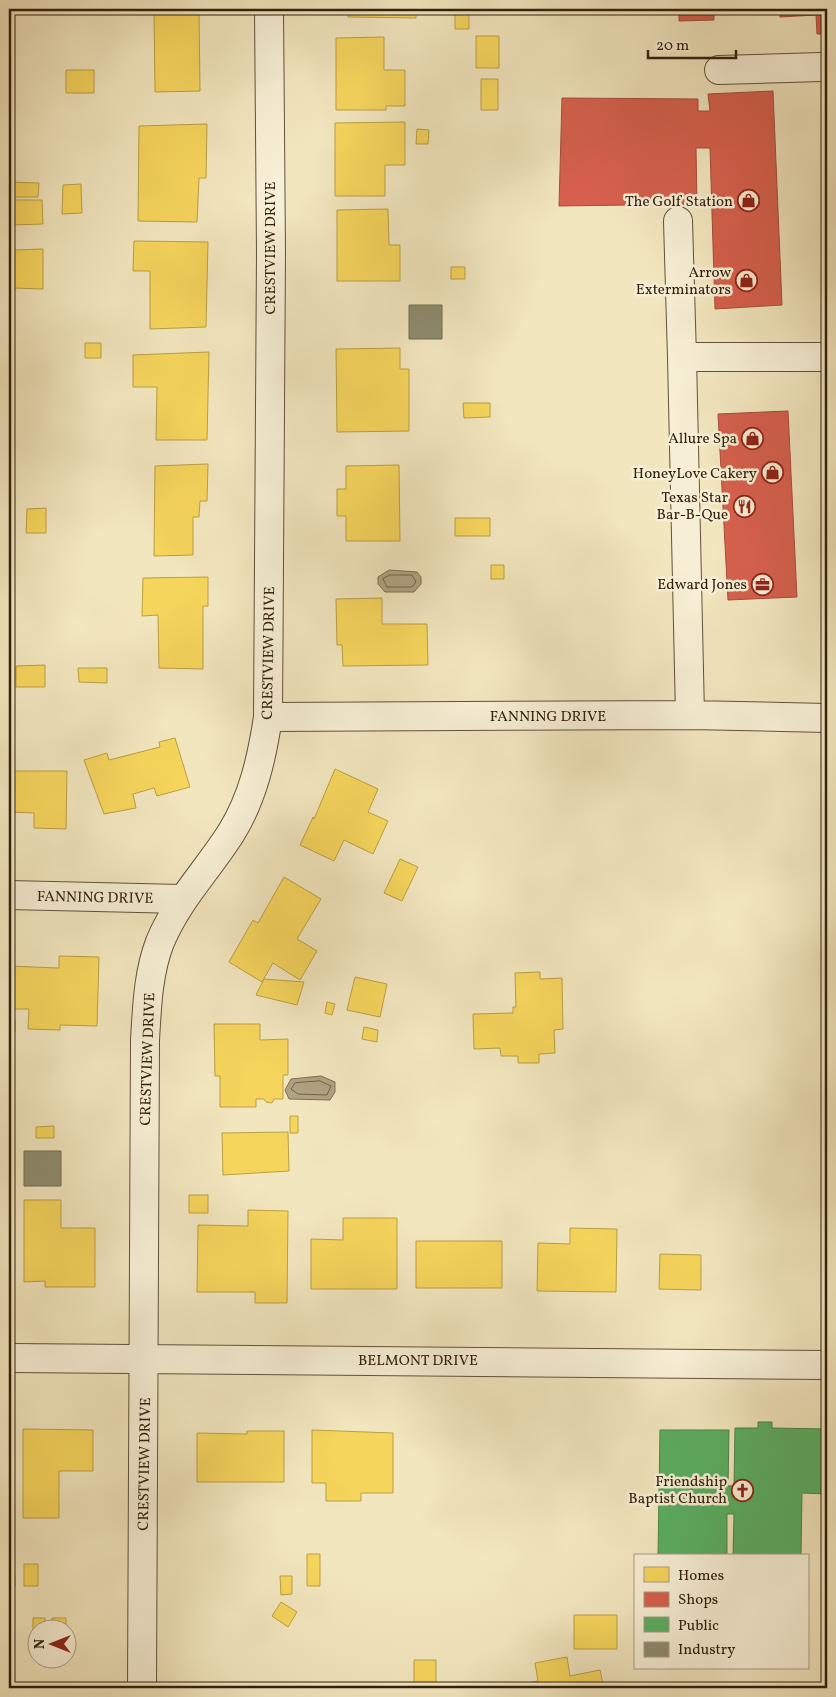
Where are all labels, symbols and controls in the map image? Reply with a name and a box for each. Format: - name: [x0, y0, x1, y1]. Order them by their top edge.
- scale bar: [648, 28, 736, 60]
- text: 20 m: [656, 36, 689, 57]
- street label: CRESTVIEW DRIVE: [261, 181, 282, 315]
- shop icon: The Golf Station: [737, 189, 761, 213]
- place label: The Golf Station: [625, 192, 733, 213]
- place label: Arrow Exterminators: [636, 263, 731, 301]
- shop icon: Arrow Exterminators: [735, 269, 759, 293]
- shop icon: Allure Spa: [741, 426, 765, 450]
- place label: Allure Spa: [668, 429, 737, 450]
- shop icon: HoneyLove Cakery: [761, 461, 785, 485]
- place label: HoneyLove Cakery: [633, 464, 757, 485]
- place label: Texas Star Bar-B-Que: [657, 488, 728, 526]
- restaurant icon: Texas Star Bar-B-Que: [732, 494, 756, 518]
- office icon: Edward Jones: [751, 572, 775, 596]
- place label: Edward Jones: [657, 575, 747, 596]
- street label: CRESTVIEW DRIVE: [258, 586, 281, 720]
- street label: FANNING DRIVE: [490, 707, 606, 728]
- street label: FANNING DRIVE: [37, 887, 153, 910]
- street label: CRESTVIEW DRIVE: [136, 992, 161, 1126]
- street label: BELMONT DRIVE: [358, 1351, 478, 1372]
- street label: CRESTVIEW DRIVE: [134, 1397, 157, 1531]
- place label: Friendship Baptist Church: [628, 1472, 727, 1510]
- church icon: Friendship Baptist Church: [731, 1478, 755, 1502]
- legend: [634, 1554, 808, 1670]
- text: Homes: [678, 1566, 724, 1587]
- text: Shops: [678, 1590, 718, 1611]
- text: Public: [678, 1616, 719, 1637]
- north arrow: [28, 1620, 78, 1670]
- text: N: [31, 1639, 50, 1649]
- text: Industry: [678, 1640, 735, 1661]

